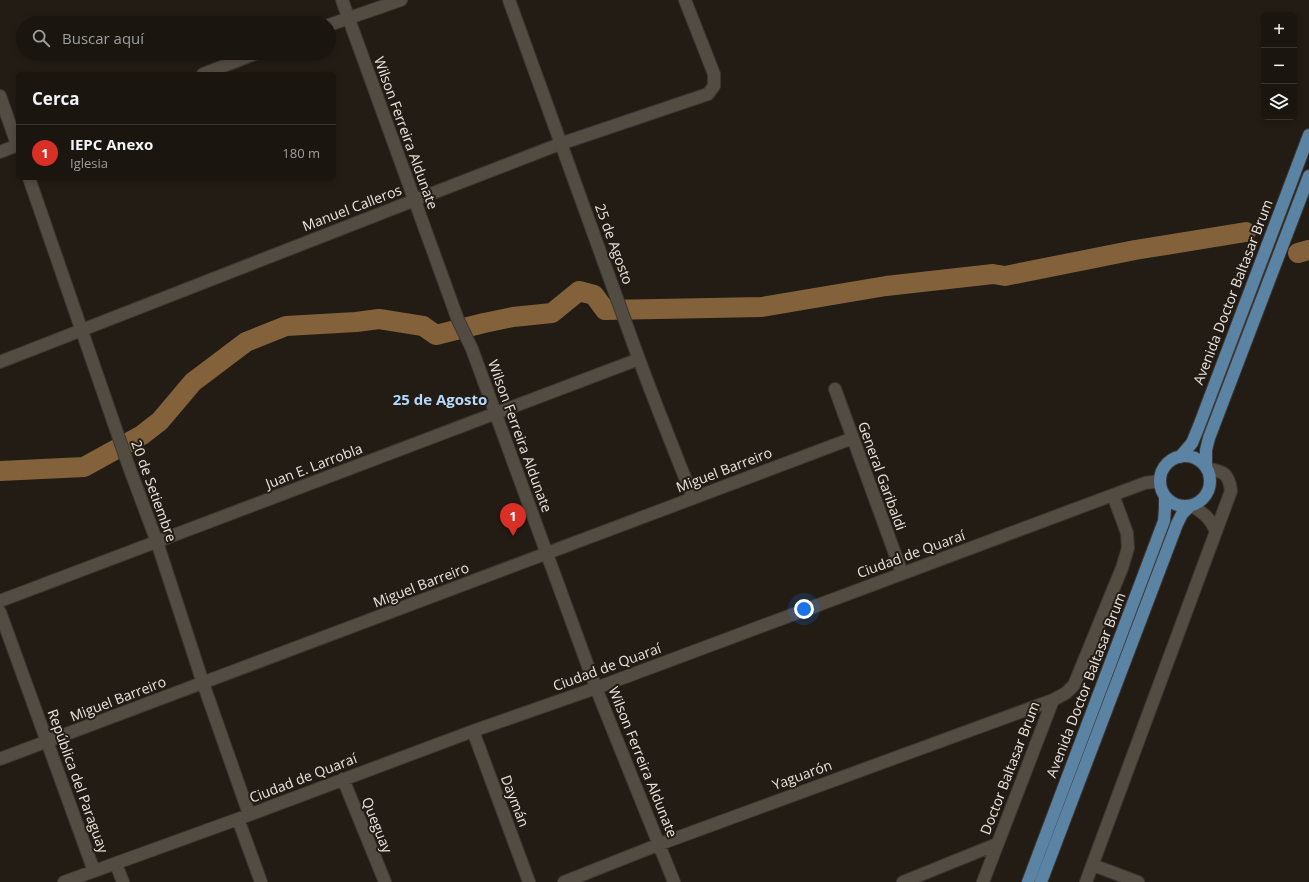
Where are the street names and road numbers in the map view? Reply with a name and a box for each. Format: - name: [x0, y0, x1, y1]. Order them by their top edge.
- street label: Wilson Ferreira Aldunate: [370, 54, 443, 212]
- street label: Manuel Calleros: [299, 180, 405, 235]
- street label: Avenida Doctor Baltasar Brum: [1188, 196, 1277, 387]
- street label: 25 de Agosto: [591, 201, 638, 287]
- street label: Wilson Ferreira Aldunate: [484, 357, 557, 515]
- street label: General Garibaldi: [854, 419, 911, 533]
- street label: 20 de Setiembre: [127, 437, 182, 544]
- street label: Juan E. Larrobla: [261, 438, 365, 493]
- street label: Miguel Barreiro: [673, 443, 774, 497]
- street label: Ciudad de Quaraí: [854, 525, 968, 582]
- street label: Miguel Barreiro: [370, 558, 471, 612]
- street label: Avenida Doctor Baltasar Brum: [1041, 589, 1130, 780]
- street label: Ciudad de Quaraí: [550, 638, 664, 695]
- street label: Miguel Barreiro: [67, 672, 168, 726]
- street label: Wilson Ferreira Aldunate: [604, 684, 683, 840]
- street label: Doctor Baltasar Brum: [975, 698, 1044, 837]
- street label: República del Paraguay: [44, 706, 114, 856]
- street label: Ciudad de Quaraí: [246, 748, 360, 807]
- street label: Yaguarón: [769, 755, 834, 794]
- street label: Daymán: [497, 772, 534, 830]
- street label: Queguay: [358, 794, 398, 856]

